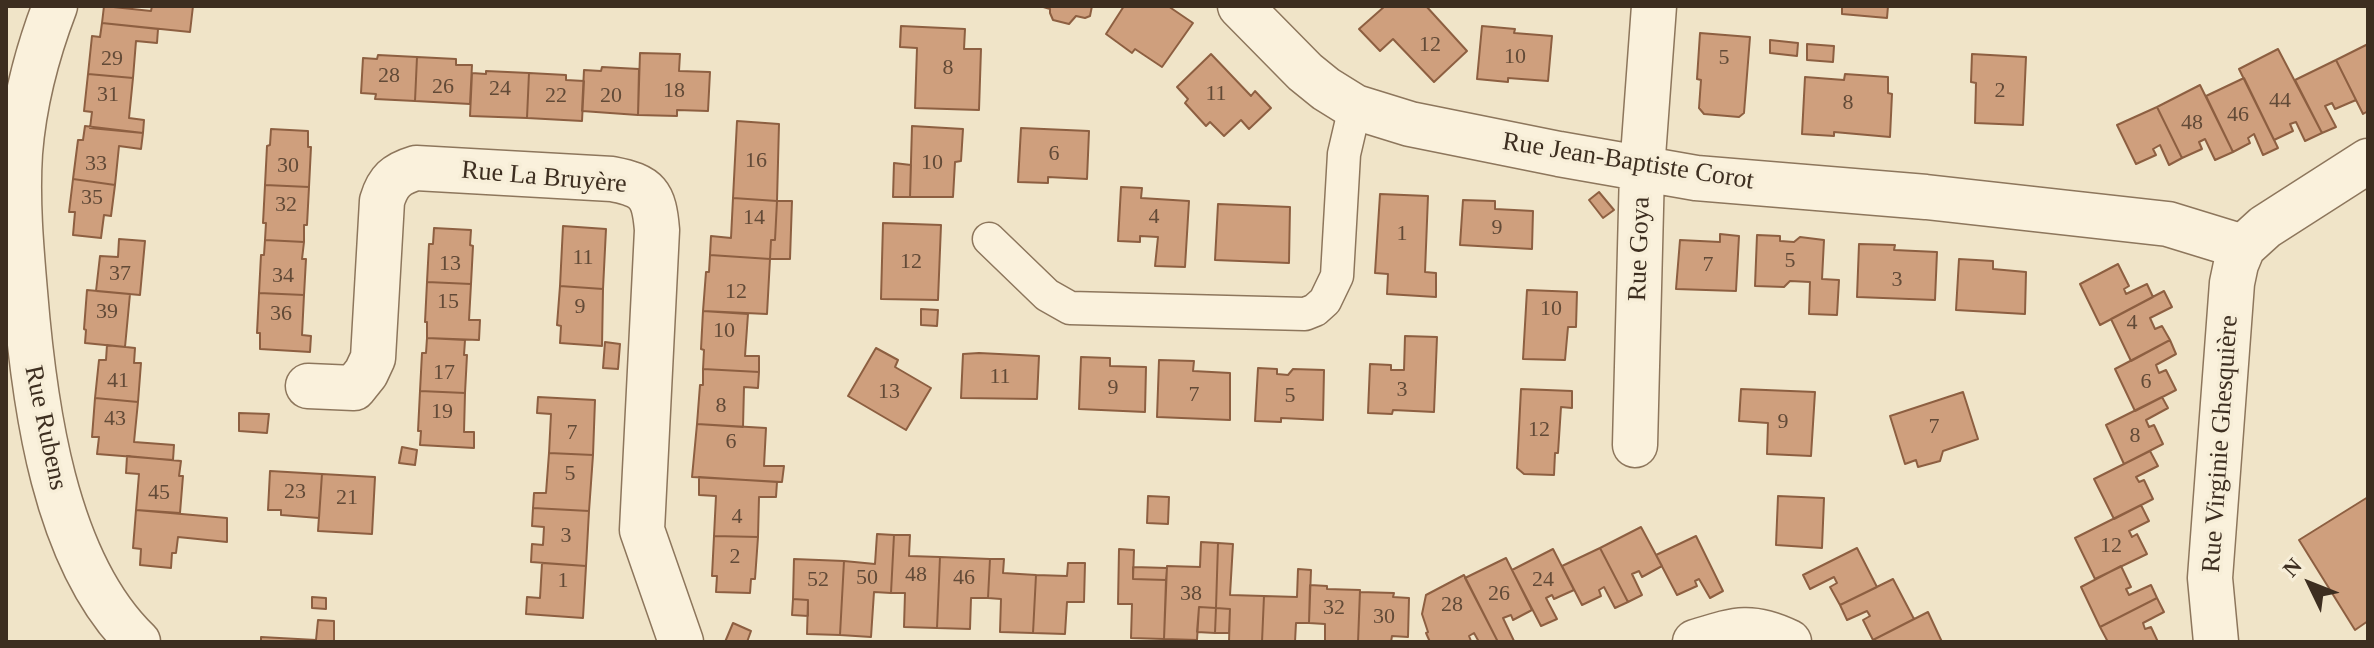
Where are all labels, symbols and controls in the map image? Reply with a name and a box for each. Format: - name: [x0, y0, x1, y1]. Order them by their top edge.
- house number: 12: [1419, 32, 1441, 58]
- house number: 10: [1504, 44, 1526, 70]
- house number: 5: [1718, 45, 1730, 71]
- house number: 29: [101, 46, 123, 72]
- house number: 8: [942, 55, 954, 81]
- house number: 28: [378, 63, 400, 89]
- house number: 26: [432, 74, 454, 100]
- house number: 24: [489, 76, 511, 102]
- house number: 18: [663, 78, 685, 104]
- house number: 2: [1994, 78, 2006, 104]
- house number: 11: [1205, 81, 1227, 107]
- house number: 31: [97, 82, 119, 108]
- house number: 22: [545, 83, 567, 109]
- house number: 20: [600, 83, 622, 109]
- house number: 44: [2269, 88, 2291, 114]
- house number: 8: [1842, 90, 1854, 116]
- house number: 46: [2227, 102, 2249, 128]
- house number: 48: [2181, 110, 2203, 136]
- street label: Rue Jean-Baptiste Corot: [1500, 127, 1756, 197]
- house number: 6: [1048, 141, 1060, 167]
- house number: 16: [745, 148, 767, 174]
- house number: 10: [921, 150, 943, 176]
- house number: 33: [85, 151, 107, 177]
- house number: 30: [277, 153, 299, 179]
- street label: Rue La Bruyère: [460, 155, 628, 201]
- house number: 35: [81, 185, 103, 211]
- house number: 32: [275, 192, 297, 218]
- street label: Rue Goya: [1623, 196, 1657, 302]
- house number: 4: [1148, 204, 1160, 230]
- house number: 14: [743, 205, 765, 231]
- house number: 9: [1492, 215, 1502, 241]
- house number: 1: [1396, 221, 1408, 247]
- house number: 11: [572, 245, 594, 271]
- house number: 5: [1784, 248, 1796, 274]
- house number: 12: [900, 249, 922, 275]
- house number: 13: [439, 251, 461, 277]
- house number: 7: [1702, 252, 1714, 278]
- house number: 37: [109, 261, 131, 287]
- house number: 34: [272, 263, 294, 289]
- house number: 3: [1892, 267, 1902, 293]
- house number: 12: [725, 279, 747, 305]
- house number: 15: [437, 289, 459, 315]
- house number: 9: [574, 294, 586, 320]
- house number: 10: [1540, 296, 1562, 322]
- house number: 39: [96, 299, 118, 325]
- house number: 36: [270, 301, 292, 327]
- house number: 4: [2126, 310, 2138, 336]
- street label: Rue Virginie Ghesquière: [2196, 314, 2246, 574]
- house number: 10: [713, 318, 735, 344]
- house number: 17: [433, 360, 455, 386]
- street label: Rue Rubens: [17, 363, 73, 493]
- house number: 11: [989, 364, 1011, 390]
- house number: 41: [107, 368, 129, 394]
- house number: 6: [2140, 369, 2152, 395]
- house number: 9: [1108, 375, 1118, 401]
- house number: 3: [1396, 377, 1408, 403]
- house number: 13: [878, 379, 900, 405]
- house number: 7: [1188, 382, 1200, 408]
- house number: 5: [1284, 383, 1296, 409]
- house number: 8: [716, 393, 726, 419]
- house number: 19: [431, 399, 453, 425]
- house number: 43: [104, 406, 126, 432]
- house number: 9: [1778, 409, 1788, 435]
- house number: 7: [1928, 414, 1940, 440]
- house number: 12: [1528, 417, 1550, 443]
- house number: 7: [566, 420, 578, 446]
- house number: 8: [2130, 423, 2140, 449]
- house number: 6: [726, 429, 736, 455]
- house number: 5: [564, 461, 576, 487]
- house number: 23: [284, 479, 306, 505]
- house number: 45: [148, 480, 170, 506]
- house number: 21: [336, 485, 358, 511]
- house number: 4: [732, 504, 742, 530]
- house number: 3: [560, 523, 572, 549]
- house number: 12: [2100, 533, 2122, 559]
- house number: 2: [730, 544, 740, 570]
- north arrow: [2270, 544, 2350, 624]
- text: N: [2278, 553, 2307, 582]
- house number: 48: [905, 562, 927, 588]
- house number: 50: [856, 565, 878, 591]
- house number: 46: [953, 565, 975, 591]
- house number: 52: [807, 567, 829, 593]
- house number: 24: [1532, 567, 1554, 593]
- house number: 1: [558, 568, 568, 594]
- house number: 38: [1180, 581, 1202, 607]
- house number: 26: [1488, 581, 1510, 607]
- house number: 28: [1441, 592, 1463, 618]
- house number: 32: [1323, 595, 1345, 621]
- house number: 30: [1373, 604, 1395, 630]

